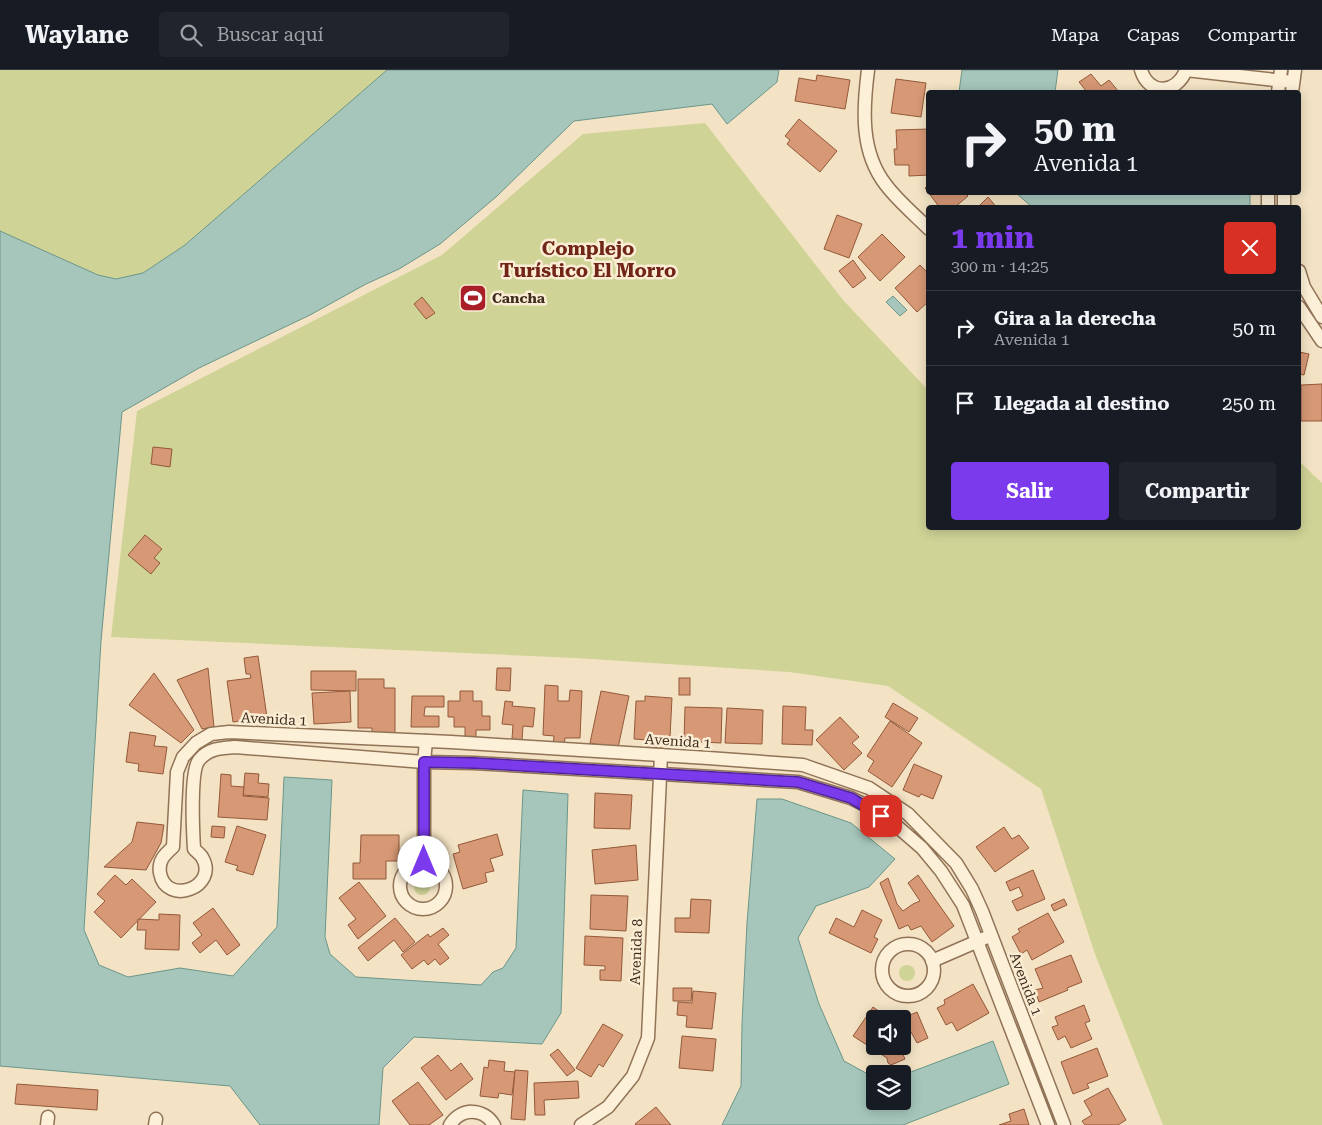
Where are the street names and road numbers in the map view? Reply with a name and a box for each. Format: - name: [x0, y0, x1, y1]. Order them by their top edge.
- street label: Avenida 1: [240, 709, 308, 729]
- street label: Avenida 1: [644, 731, 712, 751]
- street label: Avenida 8: [627, 918, 645, 985]
- street label: Avenida 1: [1007, 950, 1045, 1018]

